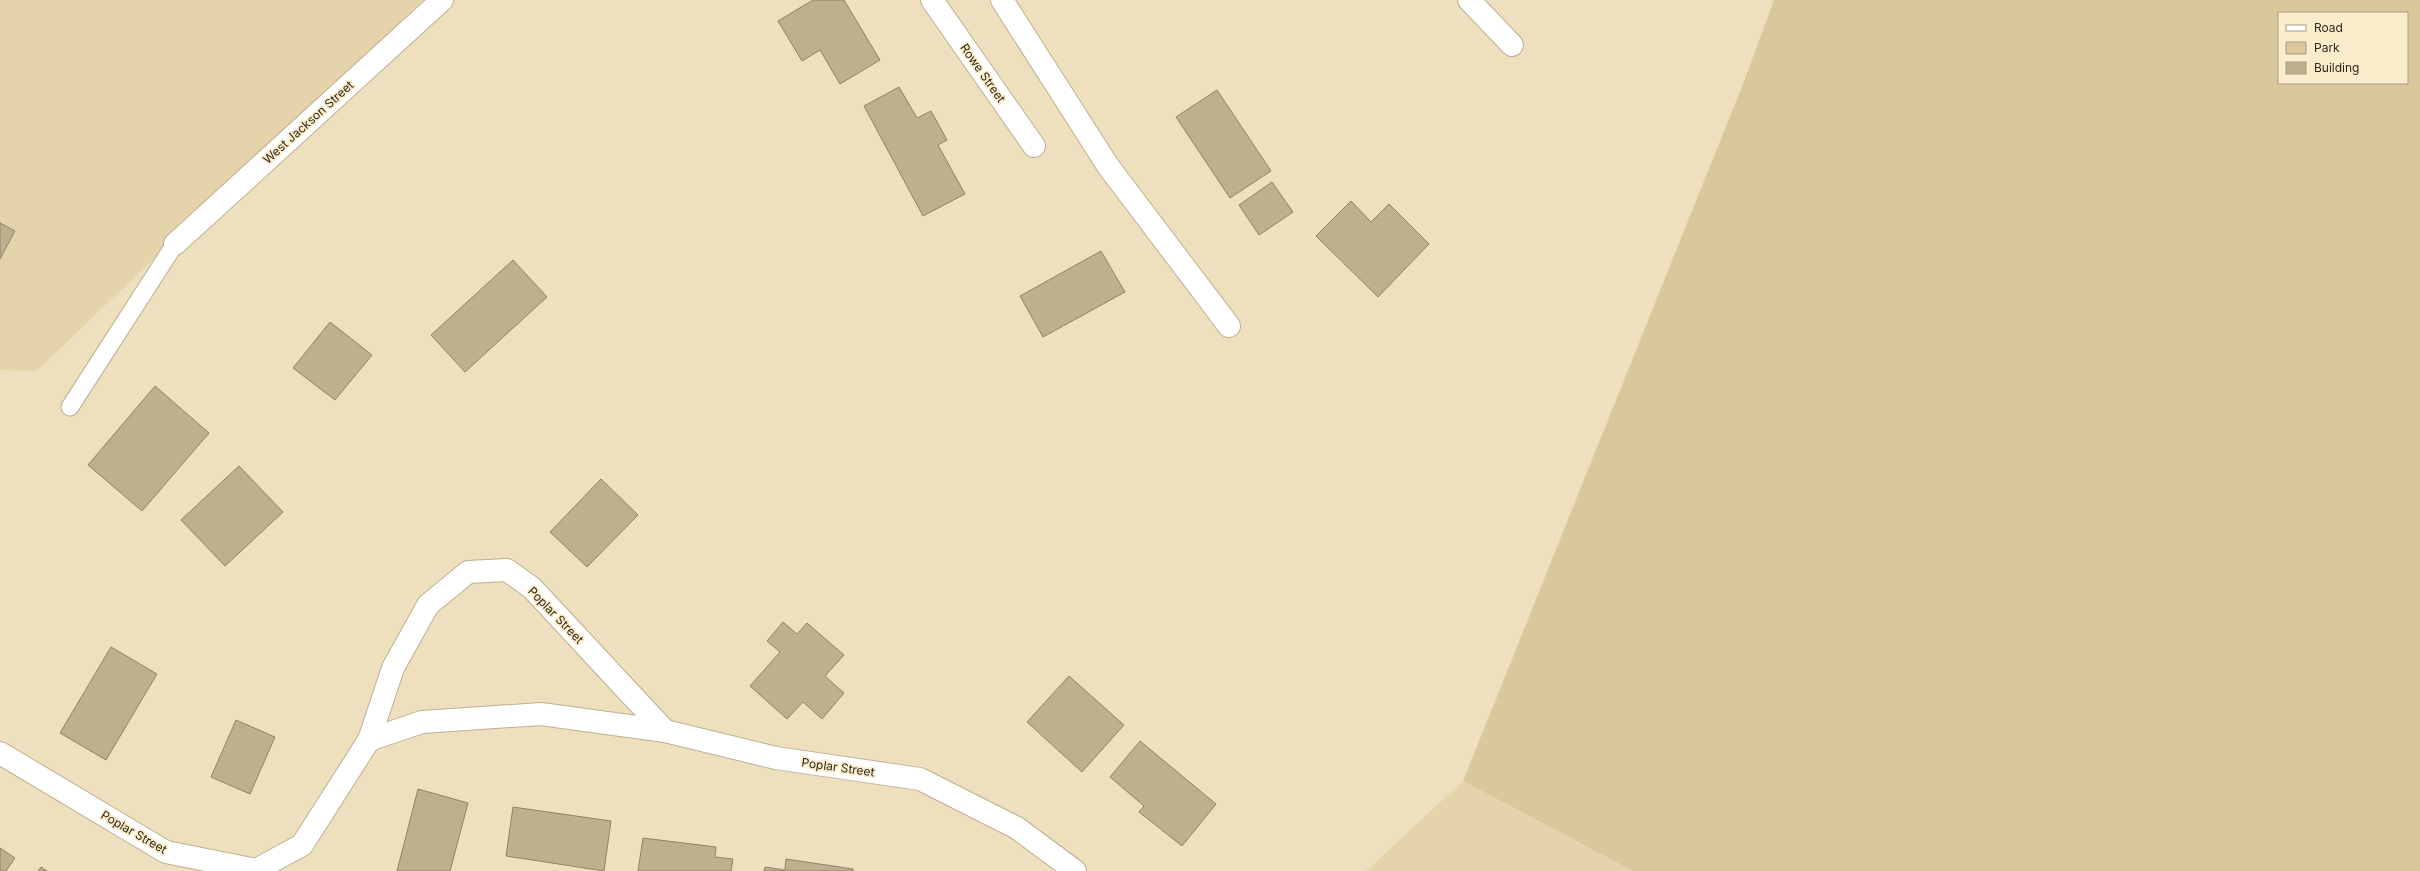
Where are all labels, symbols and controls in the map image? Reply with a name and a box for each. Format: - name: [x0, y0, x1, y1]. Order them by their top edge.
- legend: [2278, 12, 2408, 84]
- text: Road: [2314, 20, 2343, 35]
- text: Park: [2314, 40, 2340, 55]
- street label: Rowe Street: [957, 41, 1009, 105]
- text: Building: [2314, 60, 2359, 75]
- street label: West Jackson Street: [260, 77, 356, 167]
- street label: Poplar Street: [525, 583, 587, 647]
- street label: Poplar Street: [801, 754, 876, 780]
- street label: Poplar Street: [98, 807, 170, 857]

